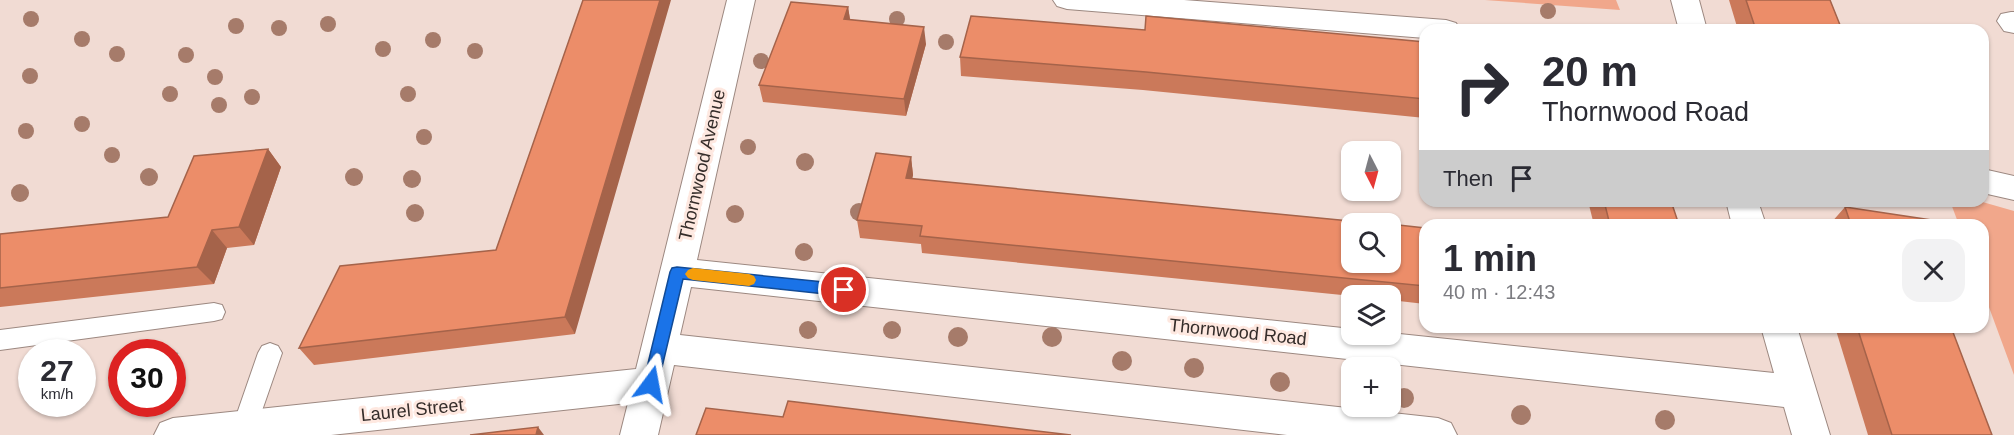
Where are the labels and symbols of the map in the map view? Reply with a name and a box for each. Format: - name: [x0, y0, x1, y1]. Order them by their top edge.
- street label: Thornwood Avenue: [675, 87, 729, 243]
- north arrow: [1341, 141, 1401, 201]
- pin: [818, 264, 869, 315]
- street label: Thornwood Road: [1168, 315, 1308, 349]
- speed limit sign: 30: [108, 339, 186, 417]
- position arrow: [619, 352, 683, 416]
- street label: Laurel Street: [360, 395, 464, 425]

